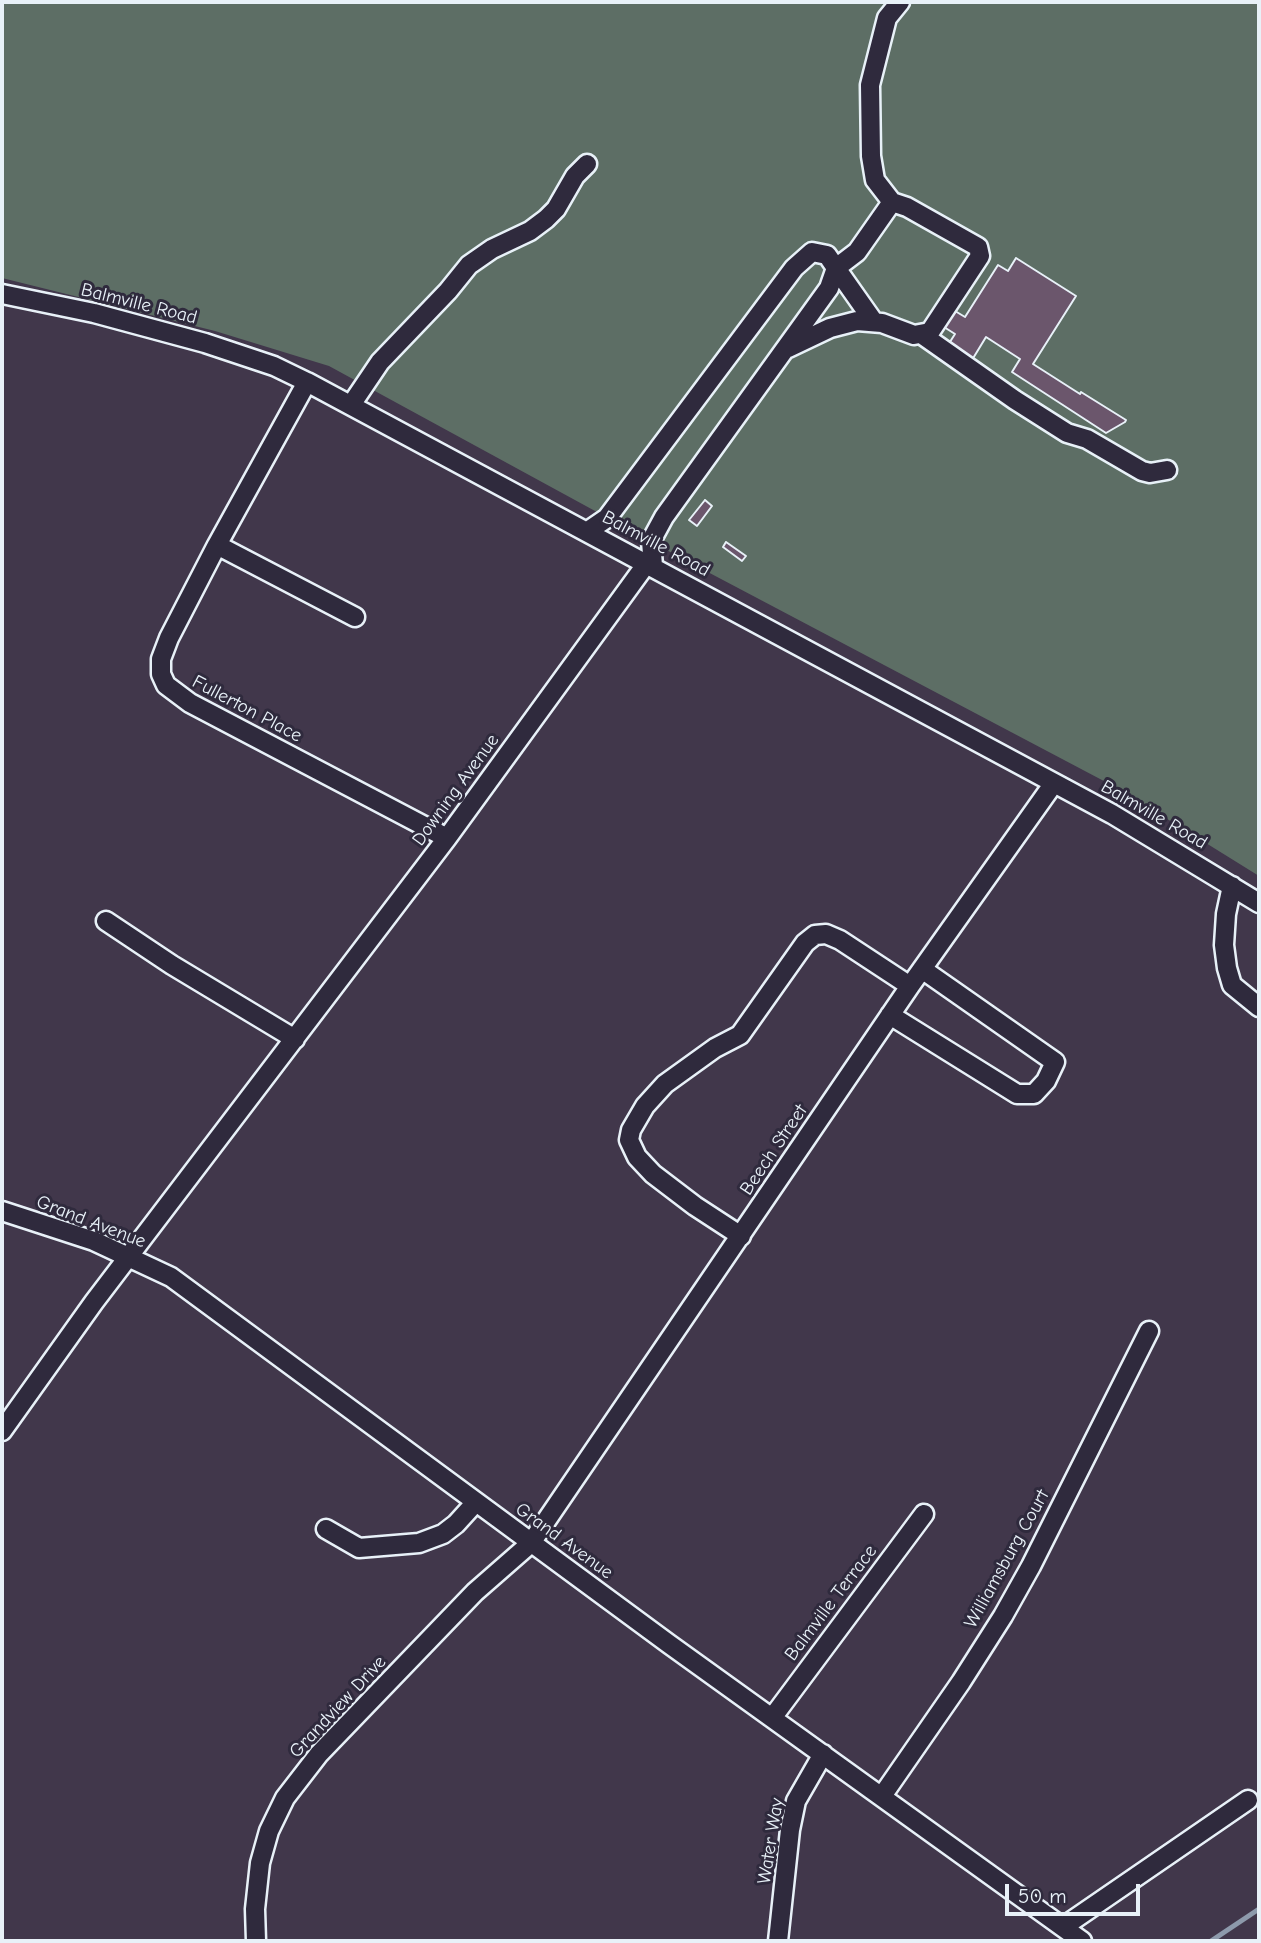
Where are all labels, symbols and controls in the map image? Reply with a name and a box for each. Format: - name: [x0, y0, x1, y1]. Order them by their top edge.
- street label: Balmville Road: [79, 279, 199, 329]
- street label: Balmville Road: [598, 506, 714, 582]
- street label: Fullerton Place: [188, 671, 306, 747]
- street label: Downing Avenue: [408, 730, 504, 850]
- street label: Balmville Road: [1097, 775, 1211, 855]
- street label: Beech Street: [735, 1100, 813, 1200]
- street label: Grand Avenue: [33, 1191, 149, 1253]
- street label: Williamsburg Court: [960, 1486, 1054, 1632]
- street label: Grand Avenue: [511, 1498, 617, 1584]
- street label: Balmville Terrace: [780, 1541, 882, 1665]
- street label: Grandview Drive: [285, 1651, 391, 1763]
- street label: Water Way: [753, 1796, 789, 1886]
- scale bar: [1009, 1870, 1144, 1914]
- text: 50 m: [1018, 1884, 1067, 1908]

